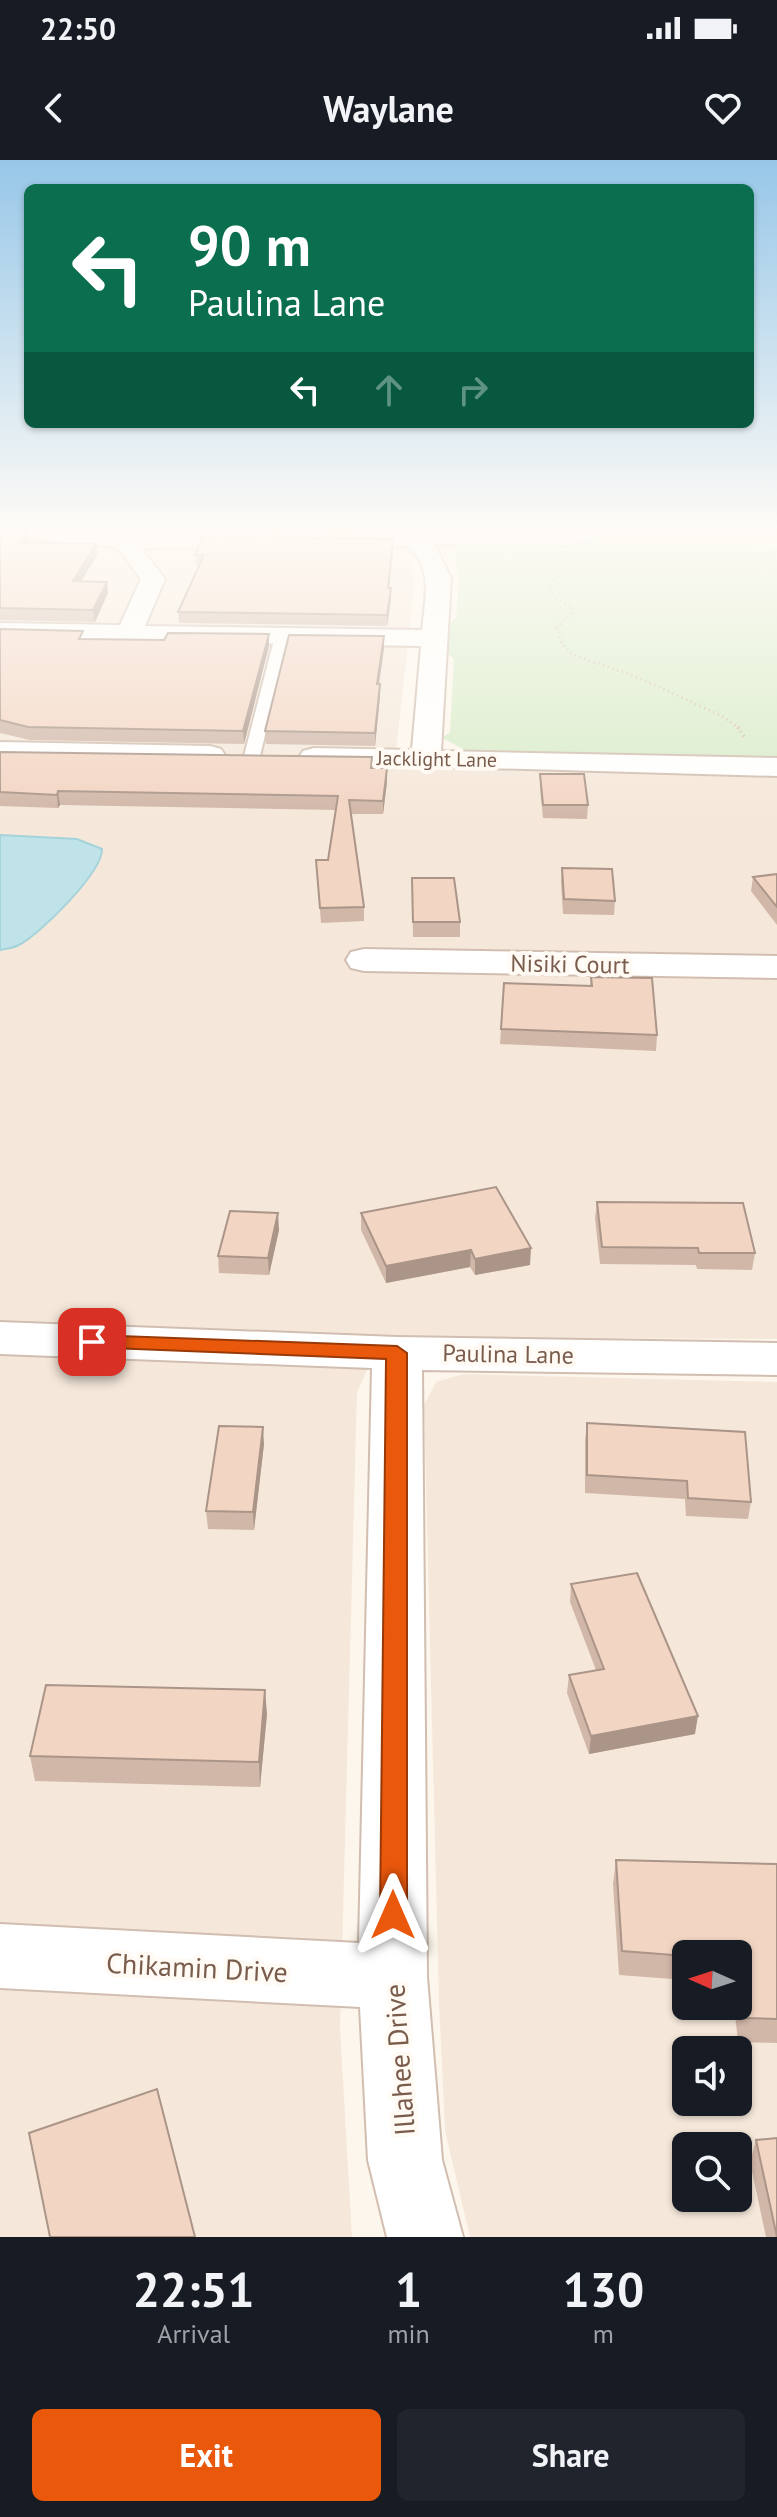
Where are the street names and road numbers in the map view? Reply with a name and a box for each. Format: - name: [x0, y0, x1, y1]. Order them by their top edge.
- street label: Jacklight Lane: [376, 745, 497, 773]
- street label: Nisiki Court: [510, 947, 630, 981]
- street label: Paulina Lane: [442, 1337, 574, 1371]
- street label: Chikamin Drive: [105, 1944, 289, 1990]
- street label: Illahee Drive: [375, 1983, 423, 2137]

